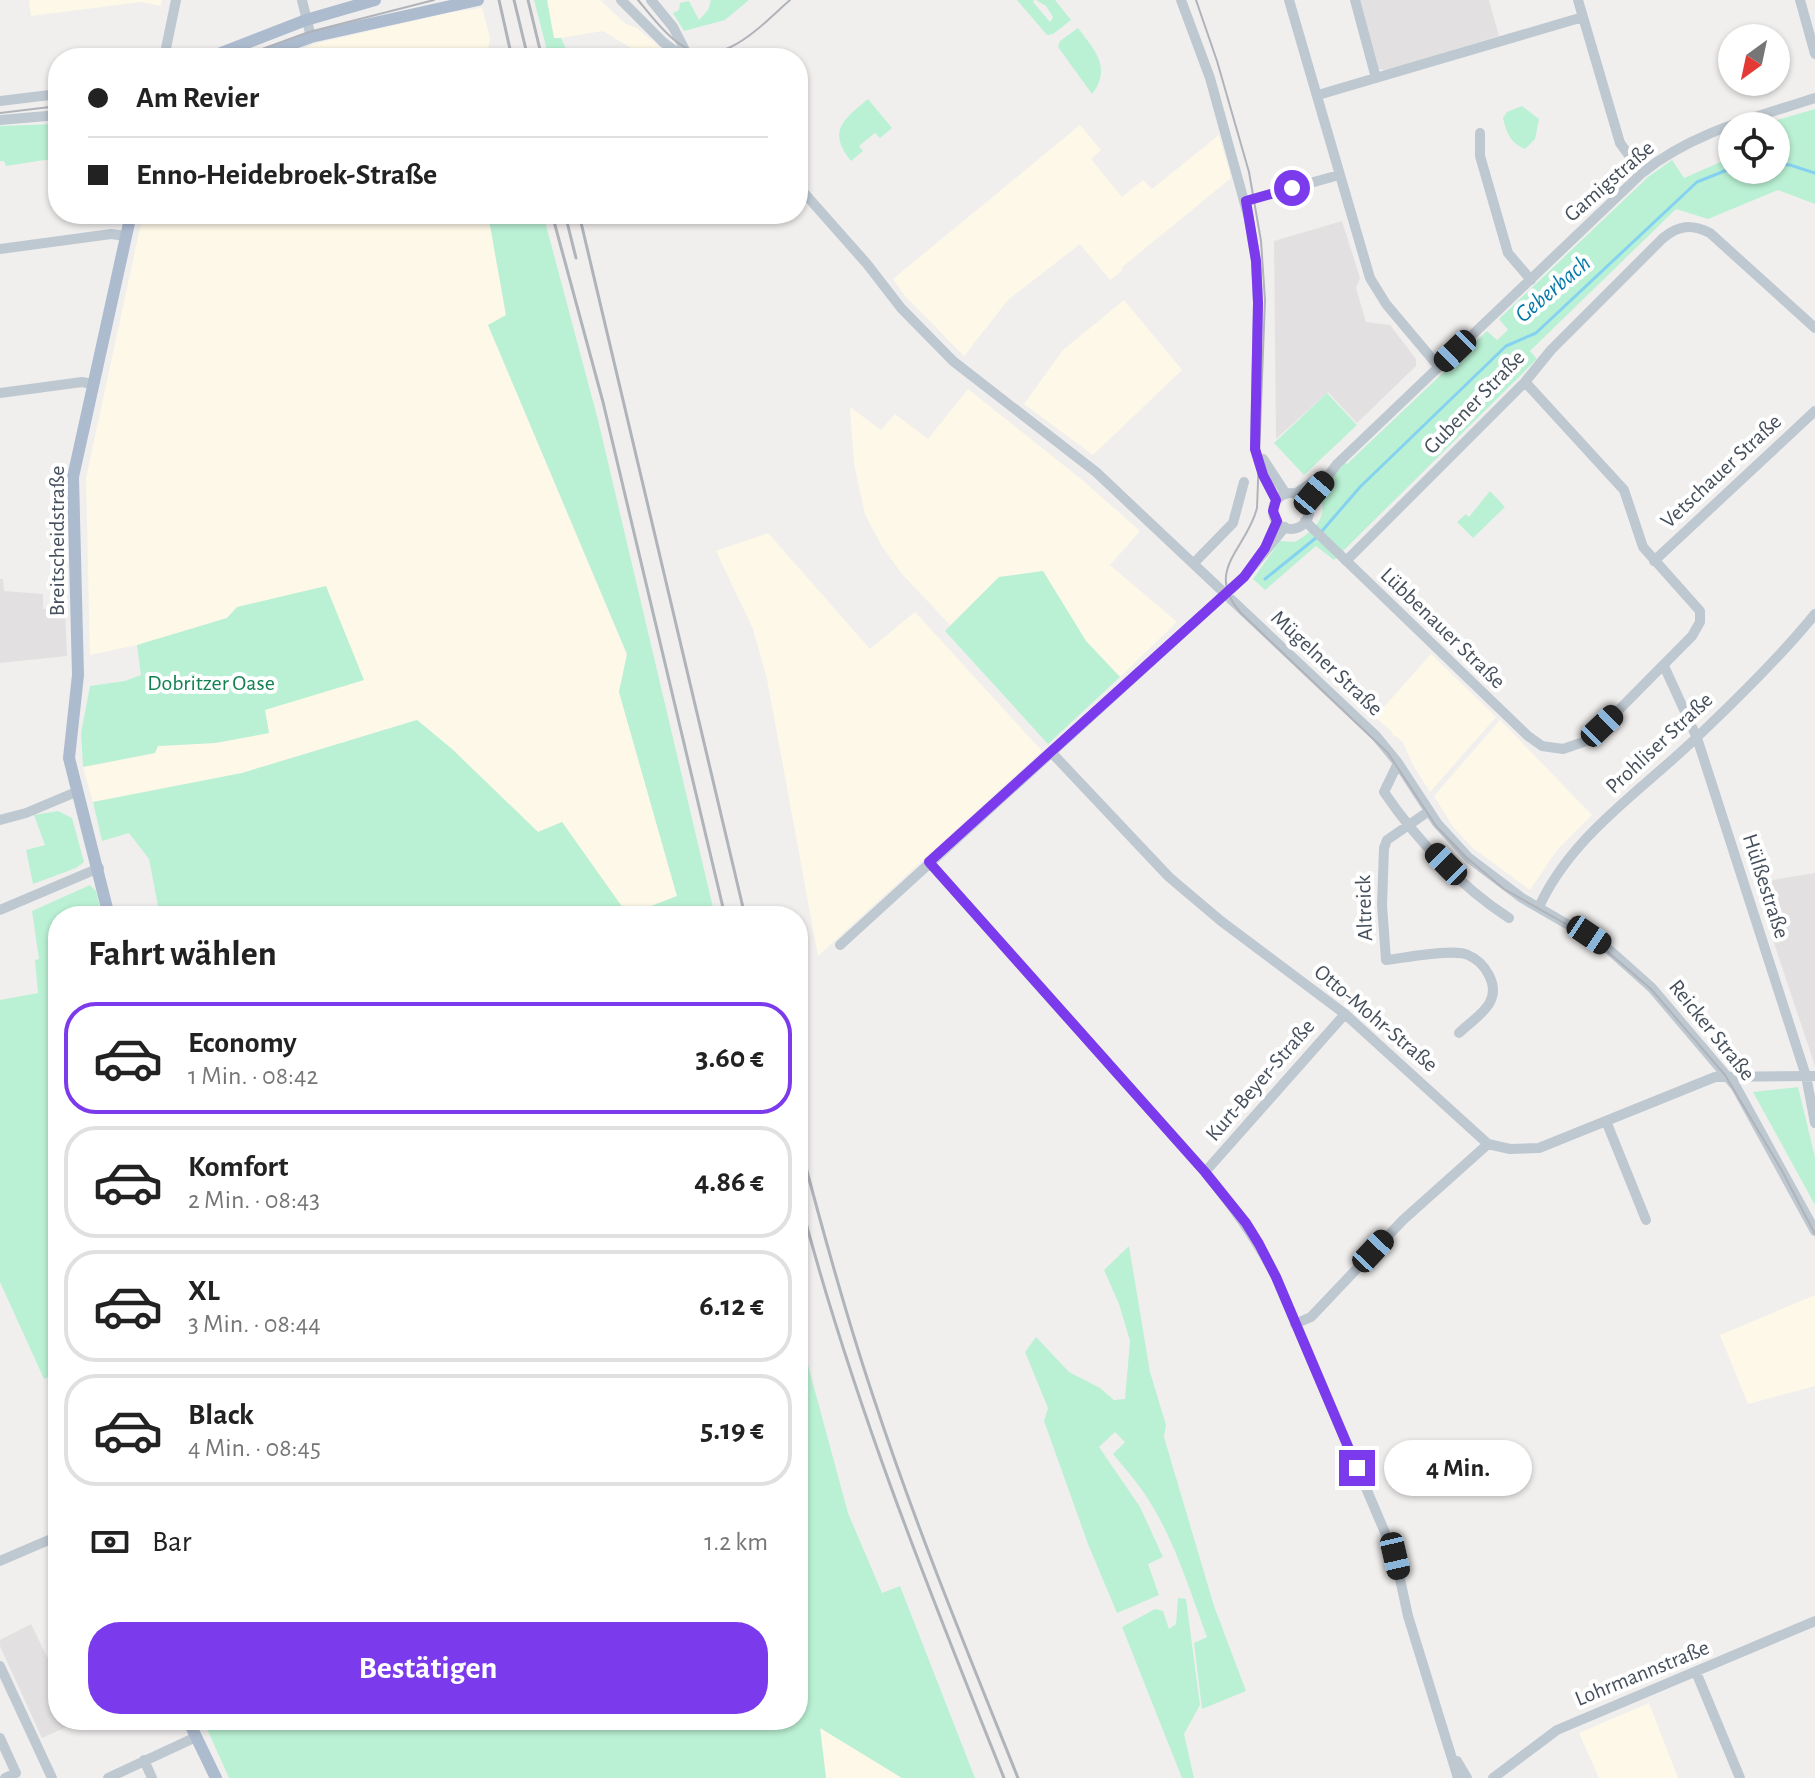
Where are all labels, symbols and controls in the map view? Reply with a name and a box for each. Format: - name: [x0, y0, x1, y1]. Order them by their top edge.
- north arrow: [1718, 24, 1790, 96]
- map controls: [1718, 24, 1790, 184]
- text: Am Revier: [136, 83, 259, 113]
- button: locate: [1718, 112, 1790, 184]
- street label: Gamigstraße: [1560, 136, 1658, 226]
- text: Enno-Heidebroek-Straße: [136, 160, 437, 190]
- route start: [1274, 170, 1310, 206]
- water label: Geberbach: [1511, 251, 1595, 327]
- car: [1429, 326, 1481, 376]
- street label: Gubener Straße: [1419, 346, 1529, 458]
- street label: Vetschauer Straße: [1657, 410, 1785, 532]
- street label: Breitscheidstraße: [46, 466, 68, 616]
- car: [1289, 467, 1339, 519]
- street label: Lübbenauer Straße: [1377, 563, 1509, 693]
- street label: Mügelner Straße: [1267, 606, 1387, 720]
- park label: Dobritzer Oase: [147, 672, 275, 694]
- street label: Prohliser Straße: [1601, 688, 1717, 798]
- car: [1576, 701, 1628, 751]
- street label: Hülßestraße: [1739, 831, 1793, 941]
- car: [1421, 839, 1471, 889]
- street label: Altreick: [1352, 875, 1376, 941]
- car: [1562, 912, 1616, 958]
- text: Fahrt wählen: [88, 936, 277, 972]
- street label: Otto-Mohr-Straße: [1310, 960, 1442, 1076]
- street label: Reicker Straße: [1665, 975, 1759, 1085]
- street label: Kurt-Beyer-Straße: [1201, 1015, 1319, 1145]
- icon: car: [92, 1022, 164, 1094]
- text: Economy: [188, 1028, 297, 1058]
- text: 3.60 €: [696, 1043, 764, 1073]
- text: 1 Min. · 08:42: [188, 1063, 318, 1089]
- icon: car: [92, 1146, 164, 1218]
- text: Komfort: [188, 1152, 288, 1182]
- text: 4.86 €: [694, 1167, 764, 1197]
- text: 2 Min. · 08:43: [188, 1187, 320, 1213]
- car: [1348, 1225, 1398, 1277]
- icon: car: [92, 1270, 164, 1342]
- text: XL: [188, 1276, 220, 1306]
- text: 6.12 €: [699, 1291, 764, 1321]
- text: 3 Min. · 08:44: [188, 1311, 321, 1337]
- icon: car: [92, 1394, 164, 1466]
- text: Black: [188, 1400, 254, 1430]
- text: 5.19 €: [700, 1415, 764, 1445]
- text: 4 Min. · 08:45: [188, 1435, 321, 1461]
- callout: 4 Min.: [1385, 1440, 1533, 1496]
- route end: [1339, 1450, 1375, 1486]
- text: 4 Min.: [1426, 1455, 1490, 1481]
- icon: cash: [88, 1520, 132, 1564]
- text: Bar: [152, 1527, 191, 1557]
- text: 1.2 km: [704, 1529, 768, 1555]
- car: [1378, 1530, 1412, 1582]
- button: Bestätigen: [88, 1622, 768, 1714]
- street label: Lohrmannstraße: [1572, 1636, 1712, 1710]

